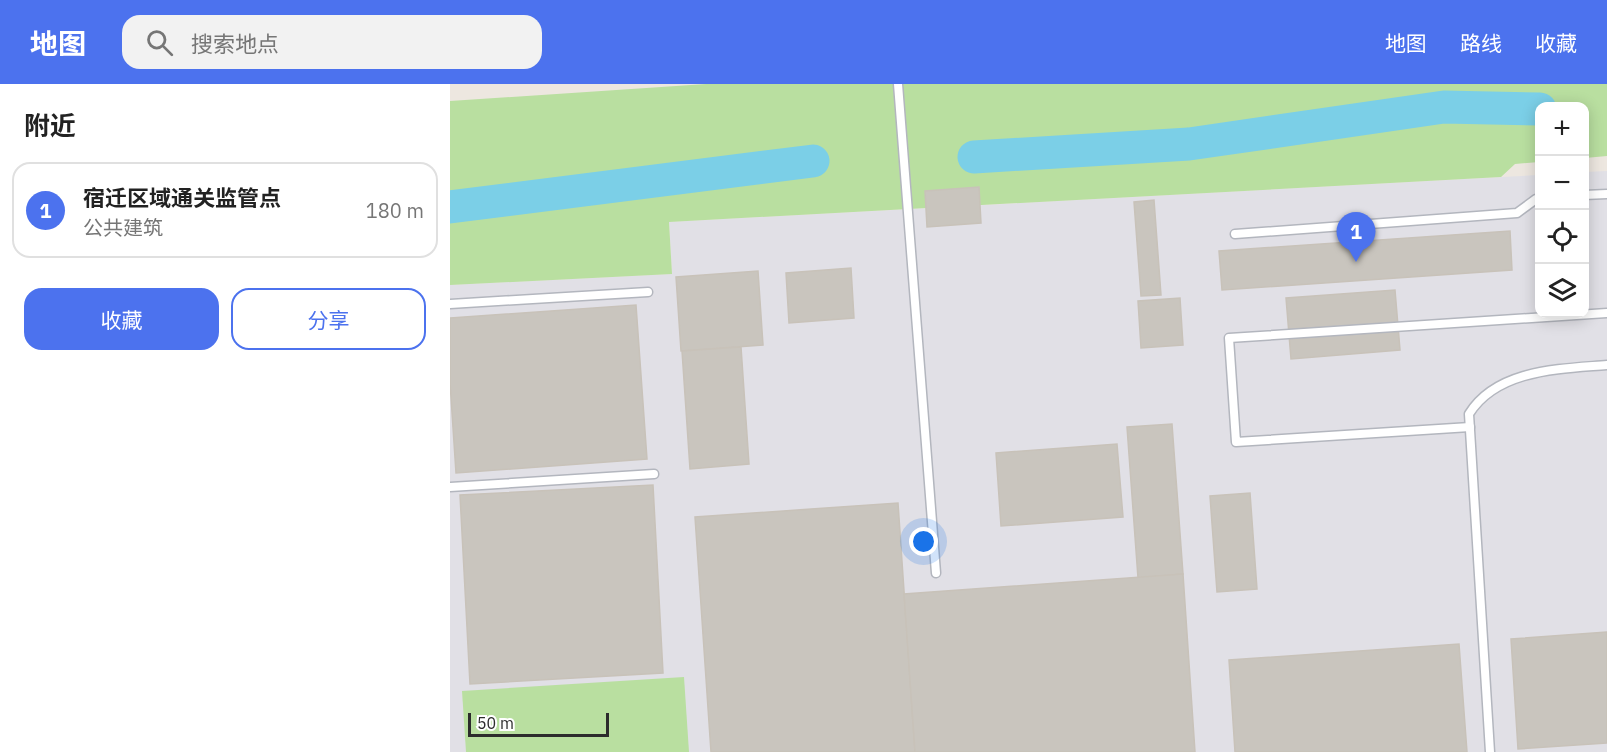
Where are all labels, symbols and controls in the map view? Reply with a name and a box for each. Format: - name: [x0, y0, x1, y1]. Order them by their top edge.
- search box: [122, 15, 542, 69]
- text: 地图: [30, 25, 86, 62]
- icon: search: [143, 26, 176, 59]
- text: 搜索地点: [191, 29, 279, 58]
- text: 地图: [1385, 29, 1427, 57]
- text: 路线: [1460, 29, 1502, 57]
- text: 收藏: [1535, 29, 1577, 57]
- map controls: [1535, 102, 1589, 318]
- button: +: [1535, 102, 1589, 156]
- text: 附近: [24, 108, 76, 142]
- button: −: [1535, 156, 1589, 210]
- text: 宿迁区域通关监管点: [83, 183, 281, 212]
- text: 1: [40, 197, 52, 224]
- text: 180 m: [366, 197, 424, 224]
- button: locate: [1535, 210, 1589, 264]
- pin: 1: [1336, 212, 1376, 262]
- text: 公共建筑: [83, 214, 163, 241]
- button: layers: [1535, 264, 1589, 318]
- button: 收藏: [24, 288, 219, 350]
- button: 分享: [231, 288, 426, 350]
- your location: [909, 527, 938, 556]
- scale bar: [468, 710, 609, 738]
- text: 50 m: [477, 713, 514, 733]

